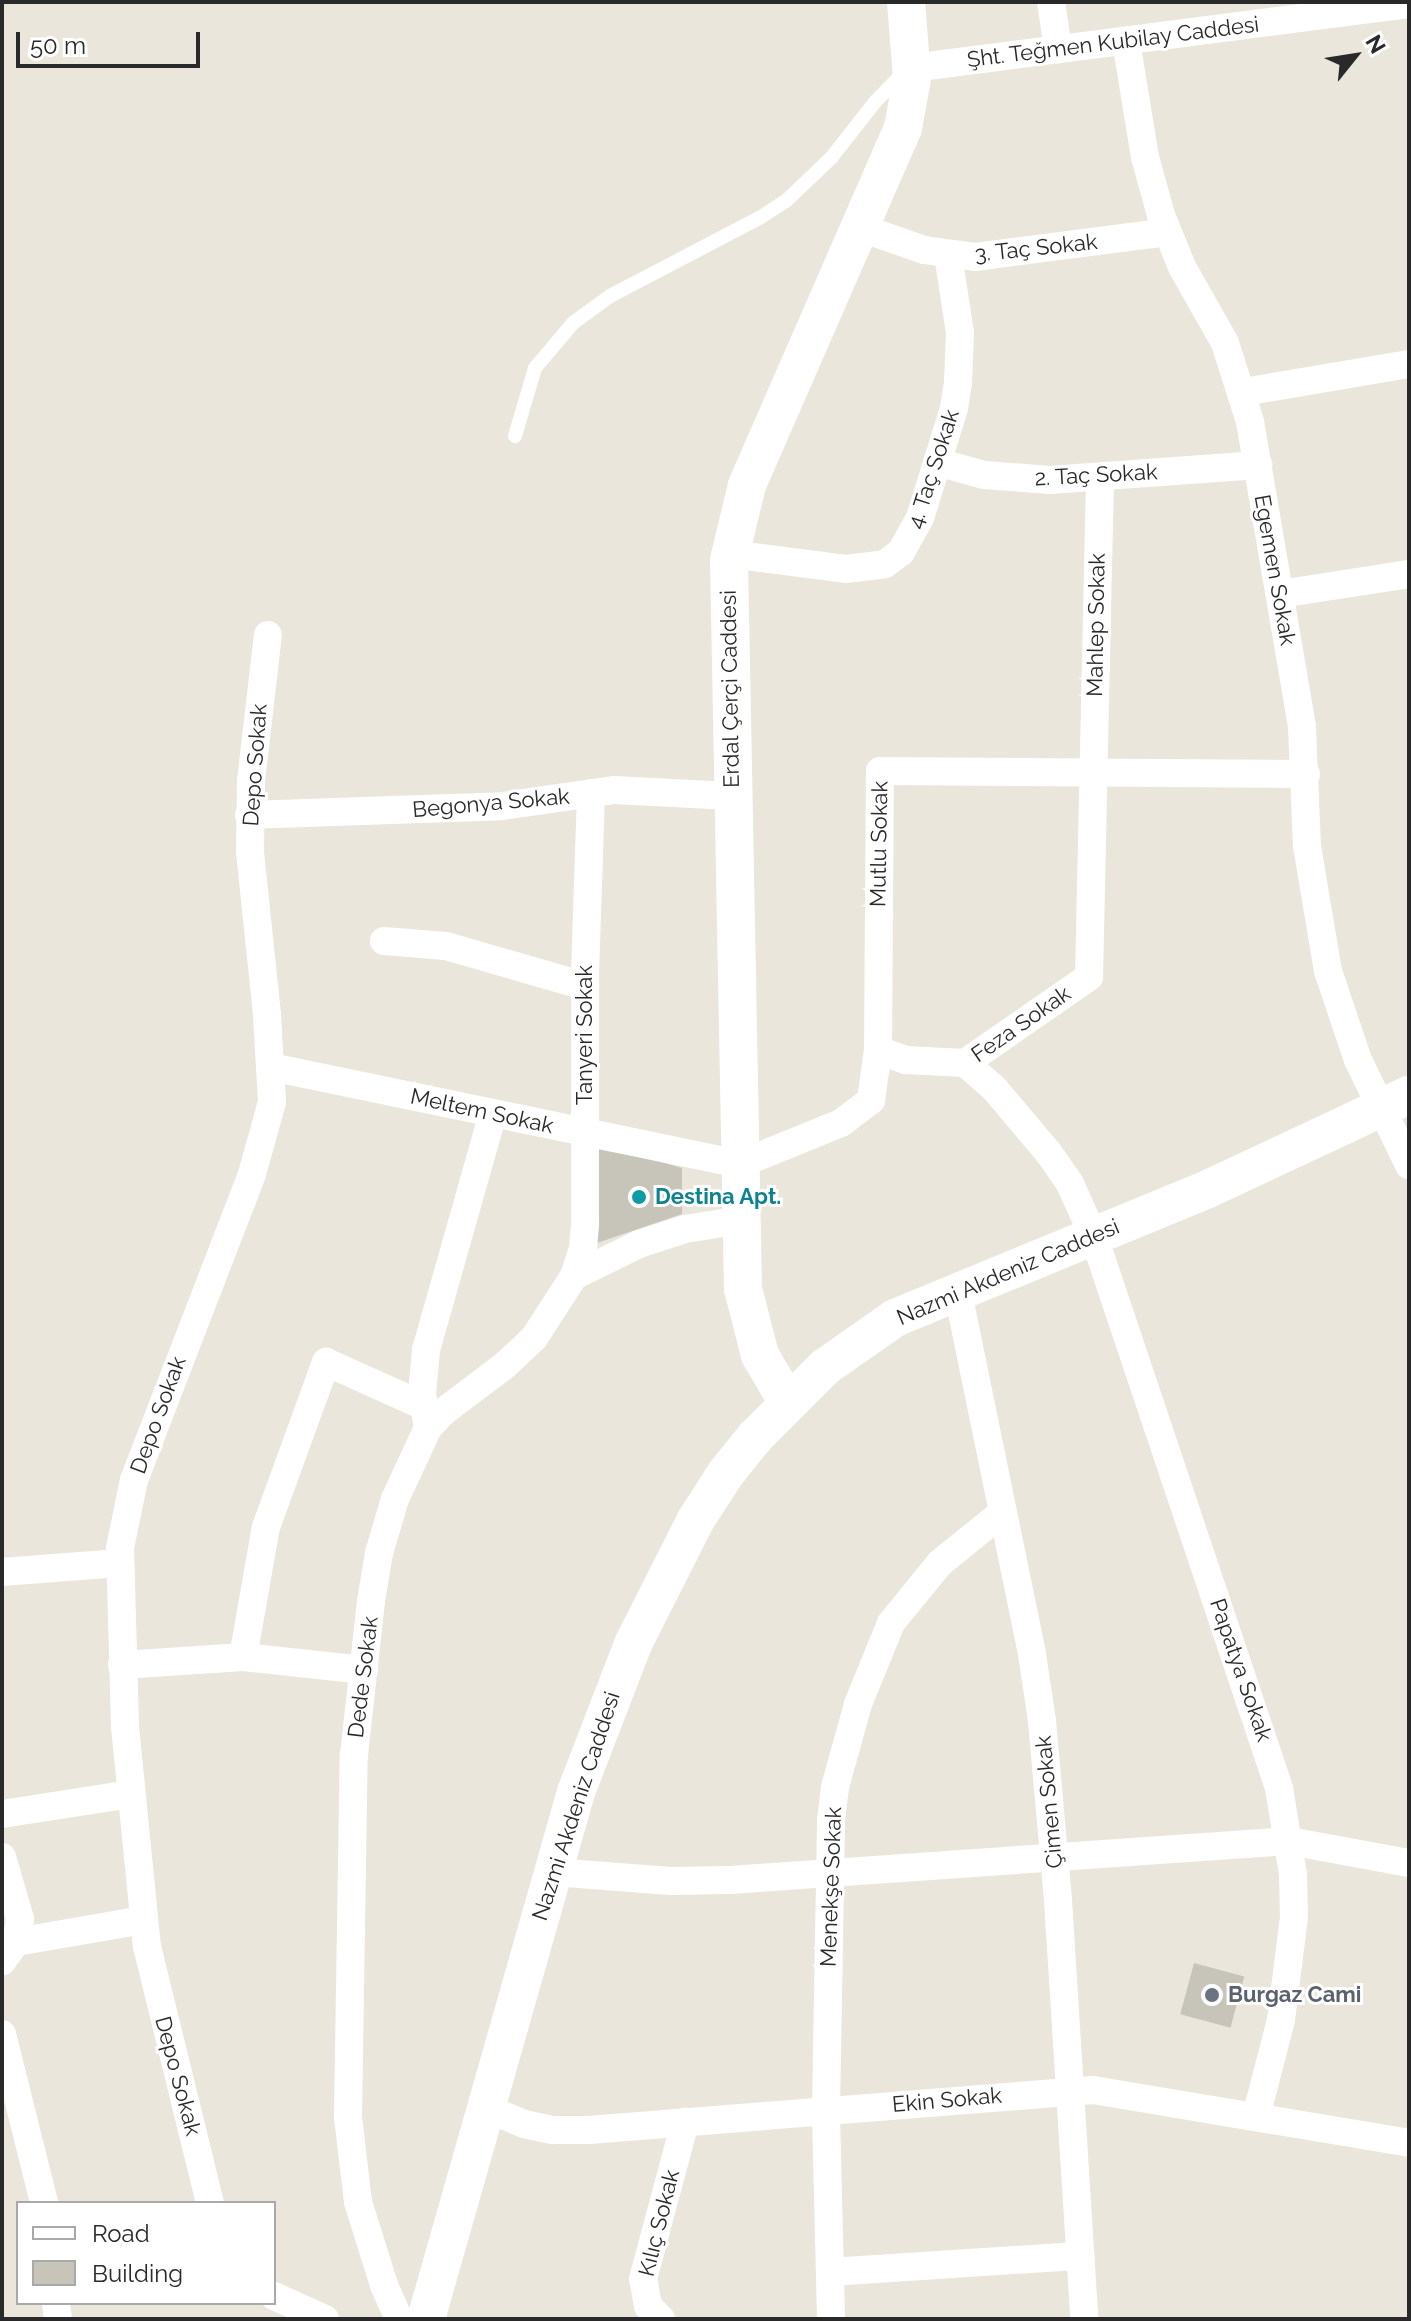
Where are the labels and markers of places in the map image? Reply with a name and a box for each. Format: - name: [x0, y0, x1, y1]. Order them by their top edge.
- place label: Destina Apt.: [655, 1184, 782, 1210]
- marker: Destina Apt.: [630, 1188, 648, 1206]
- place label: Burgaz Cami: [1228, 1982, 1361, 2008]
- marker: Burgaz Cami: [1203, 1986, 1221, 2004]

